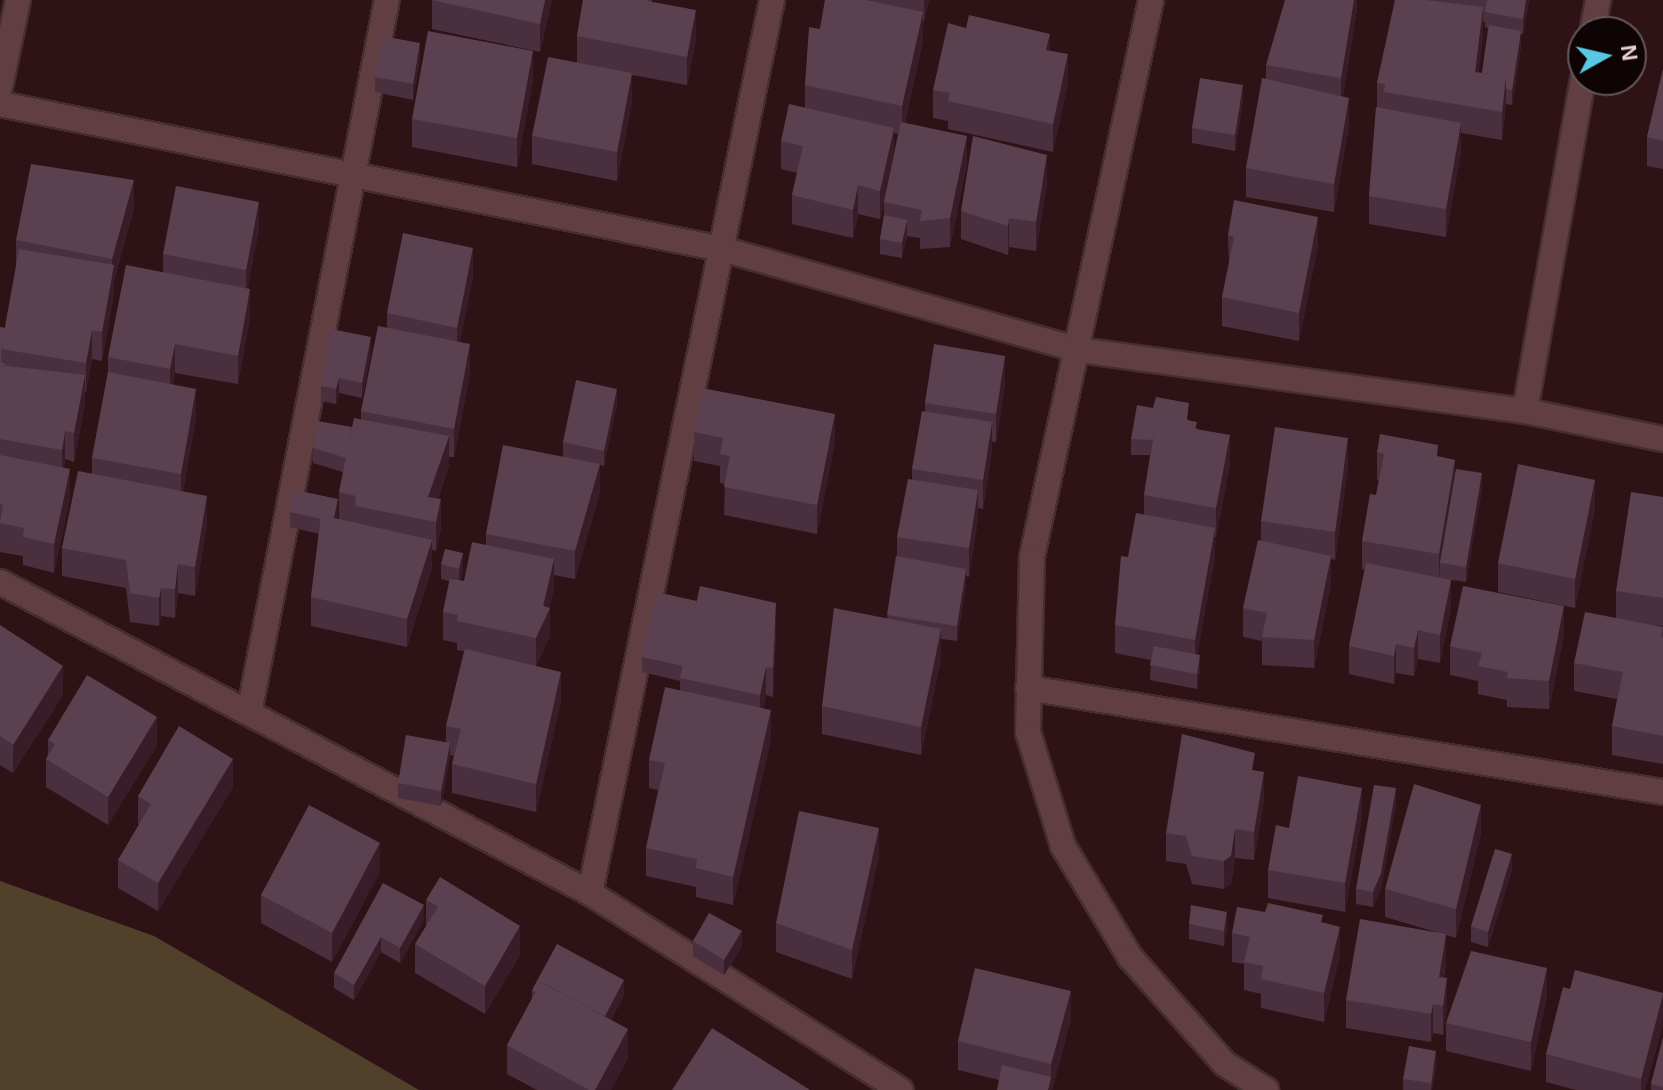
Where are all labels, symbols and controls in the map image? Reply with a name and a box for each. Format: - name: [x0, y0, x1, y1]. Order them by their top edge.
- north arrow: [1567, 16, 1647, 96]
- text: N: [1616, 43, 1643, 62]

